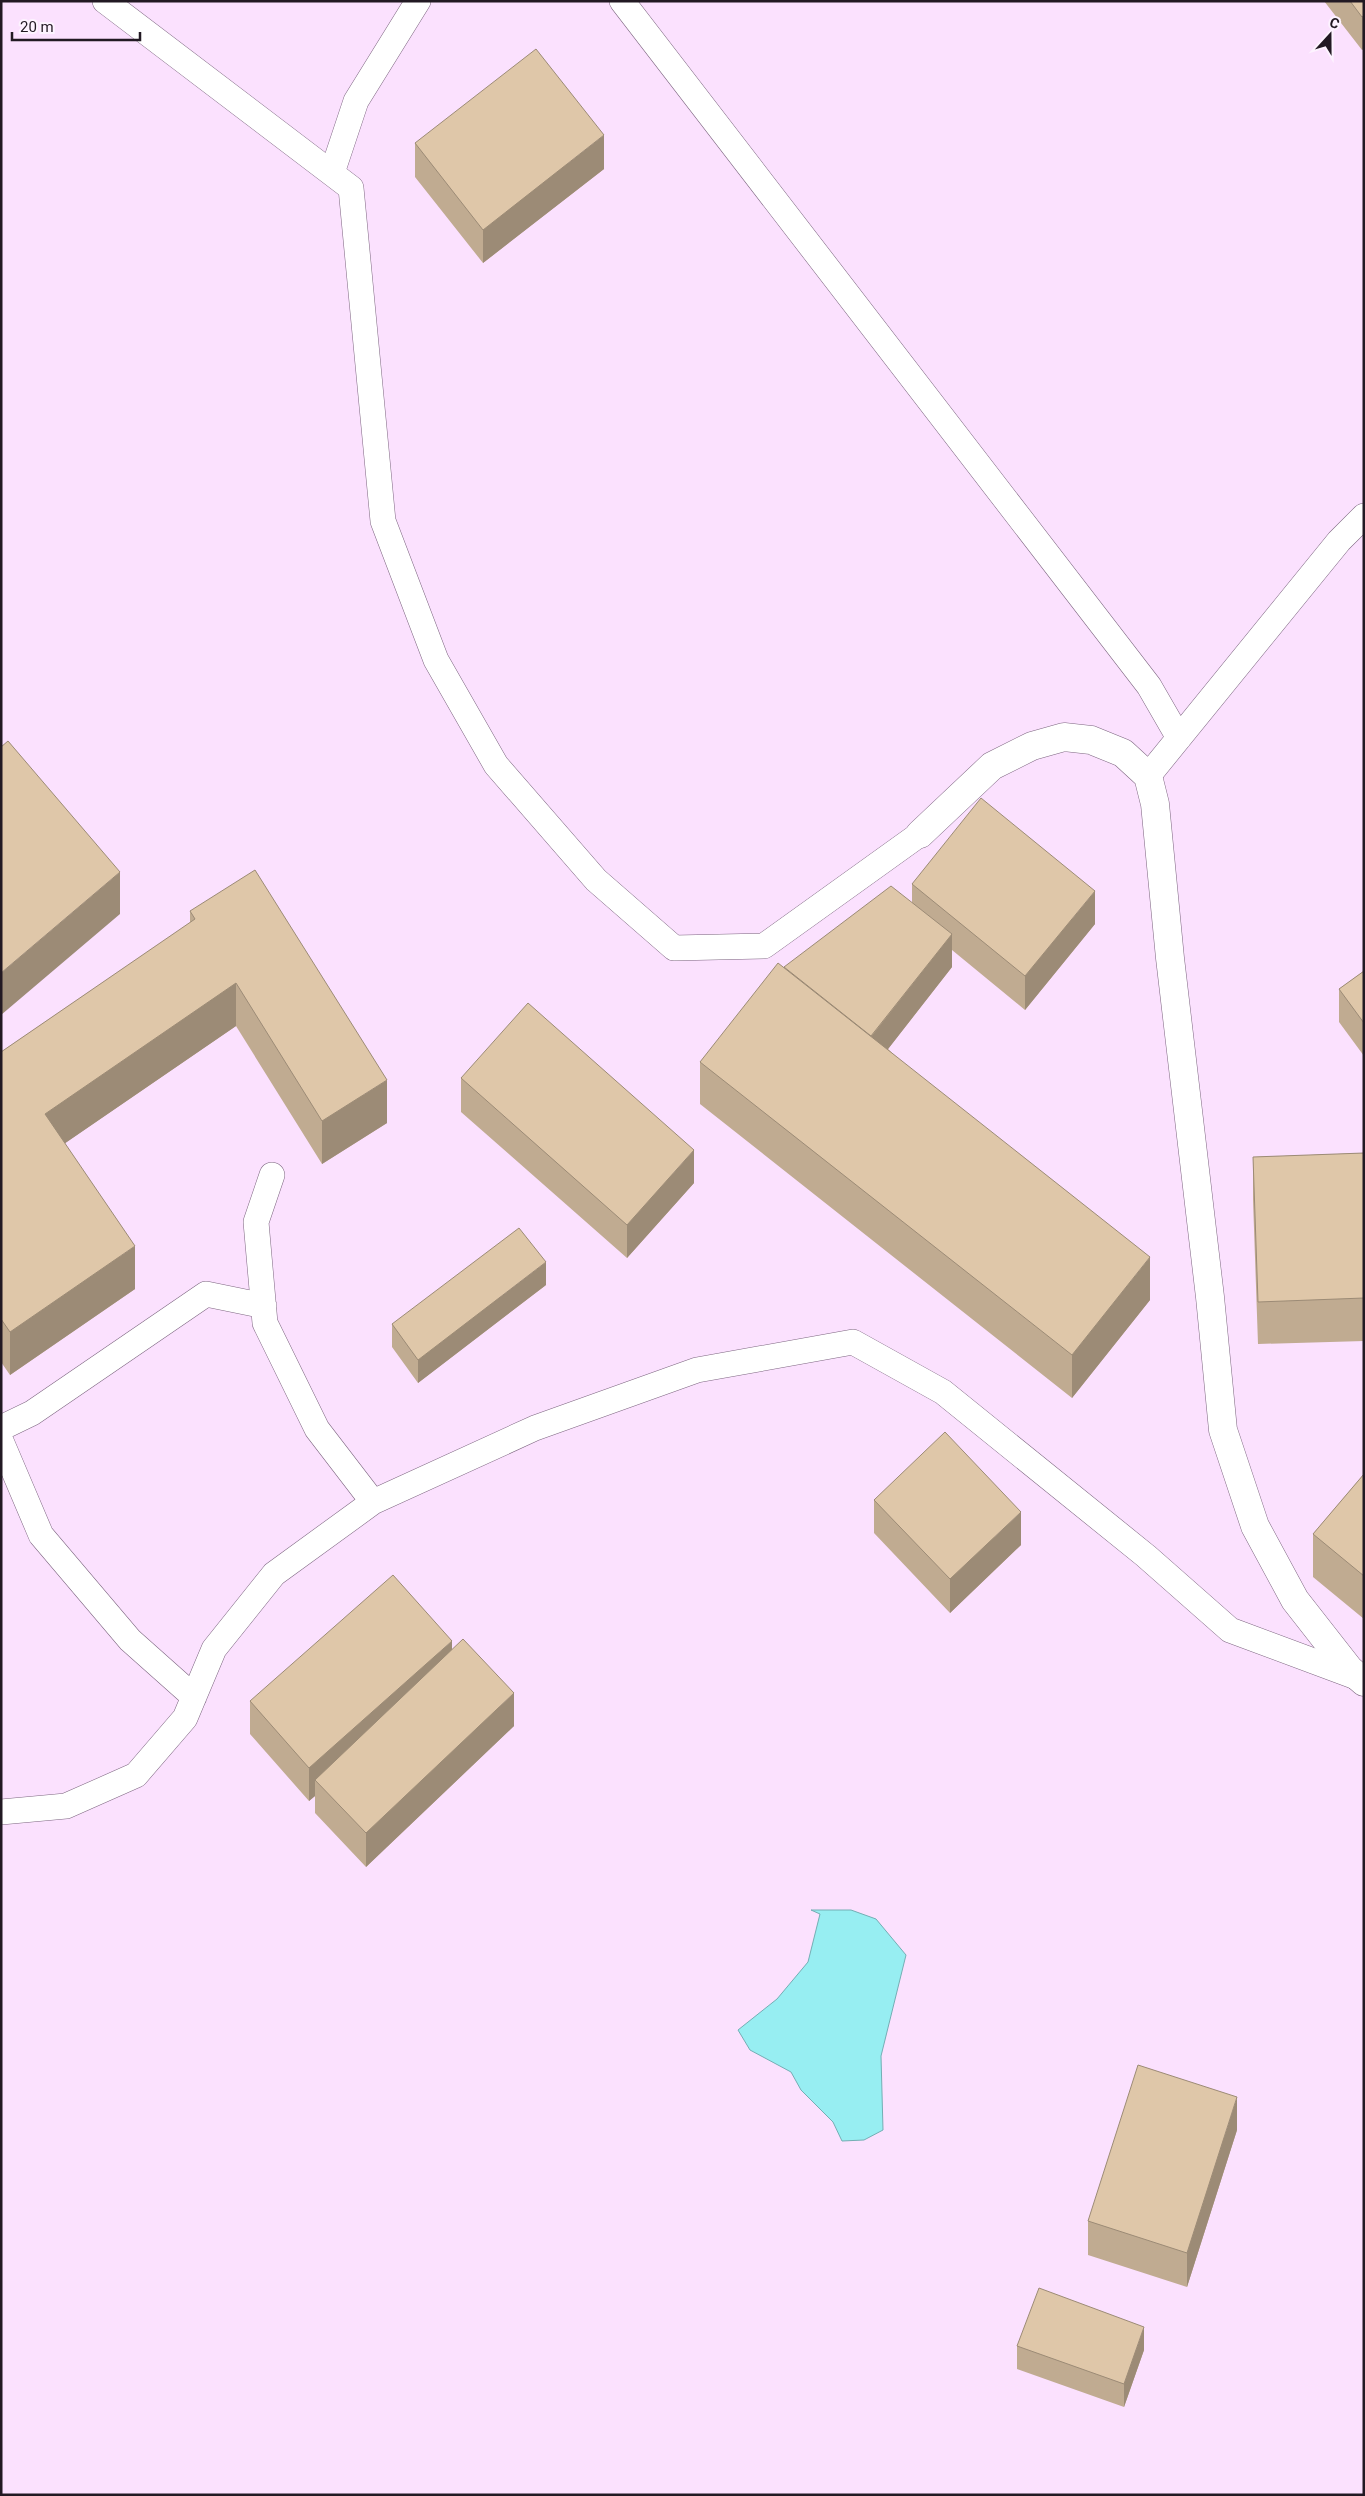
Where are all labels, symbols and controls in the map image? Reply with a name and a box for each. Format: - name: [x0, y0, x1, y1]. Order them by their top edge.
- scale bar: [12, 10, 140, 42]
- north arrow: [1305, 10, 1355, 60]
- text: С: [1328, 14, 1342, 32]
- text: 20 m: [20, 18, 54, 36]

